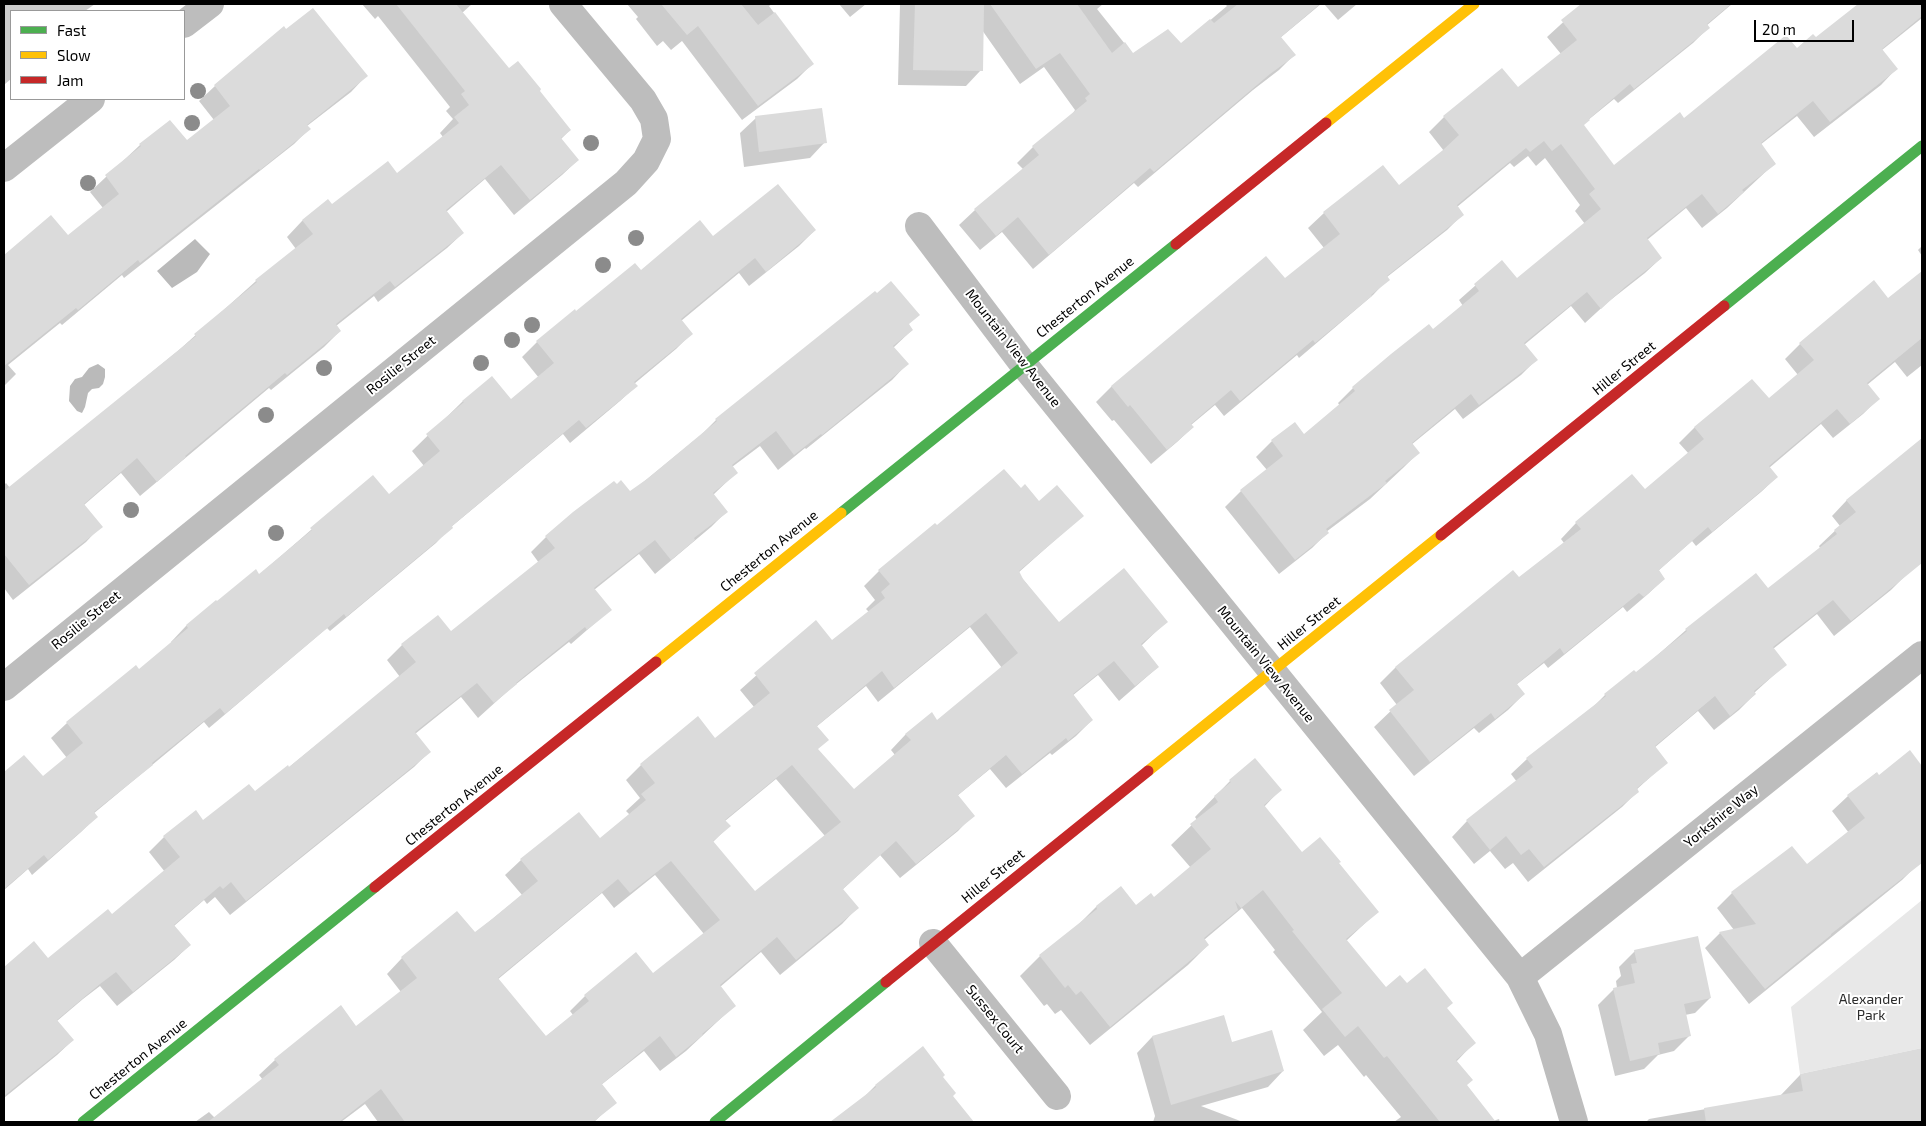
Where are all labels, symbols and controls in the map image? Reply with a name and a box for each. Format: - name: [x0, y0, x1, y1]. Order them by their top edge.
- legend: [10, 10, 185, 100]
- scale bar: [1756, 10, 1856, 42]
- text: 20 m: [1762, 20, 1796, 38]
- text: Fast: [57, 21, 86, 39]
- text: Slow: [57, 46, 91, 64]
- text: Jam: [57, 71, 83, 89]
- street label: Chesterton Avenue: [1033, 253, 1137, 341]
- street label: Mountain View Avenue: [962, 286, 1064, 410]
- street label: Rosilie Street: [363, 332, 439, 398]
- street label: Hiller Street: [1589, 337, 1659, 399]
- street label: Chesterton Avenue: [717, 507, 821, 595]
- street label: Rosilie Street: [48, 587, 124, 653]
- street label: Hiller Street: [1274, 592, 1344, 654]
- street label: Mountain View Avenue: [1214, 602, 1318, 726]
- street label: Chesterton Avenue: [402, 761, 506, 849]
- street label: Yorkshire Way: [1680, 781, 1762, 851]
- street label: Hiller Street: [958, 845, 1028, 907]
- street label: Sussex Court: [962, 981, 1028, 1057]
- park label: Alexander Park: [1839, 991, 1903, 1024]
- street label: Chesterton Avenue: [86, 1015, 190, 1103]

